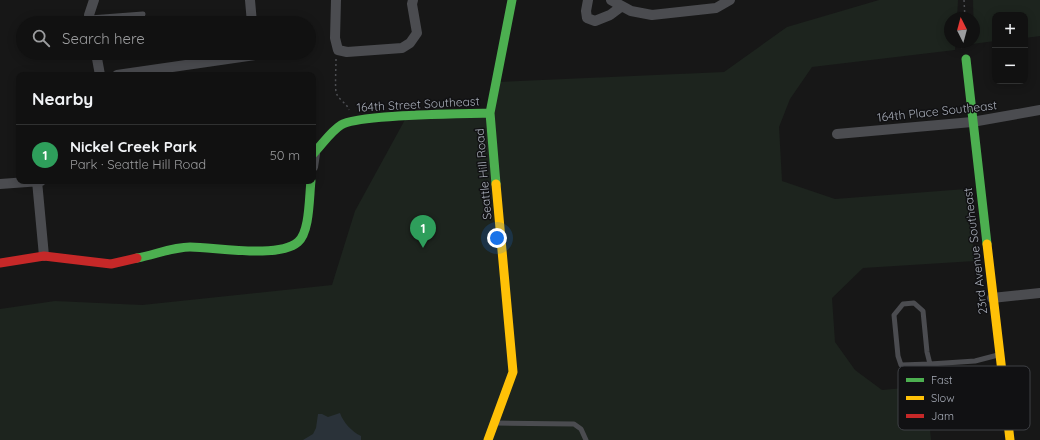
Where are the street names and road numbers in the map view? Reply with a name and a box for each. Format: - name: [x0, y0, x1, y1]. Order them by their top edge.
- street label: 164th Street Southeast: [356, 93, 480, 115]
- street label: 164th Place Southeast: [876, 97, 998, 125]
- street label: Seattle Hill Road: [472, 128, 494, 220]
- street label: 23rd Avenue Southeast: [960, 187, 990, 315]

